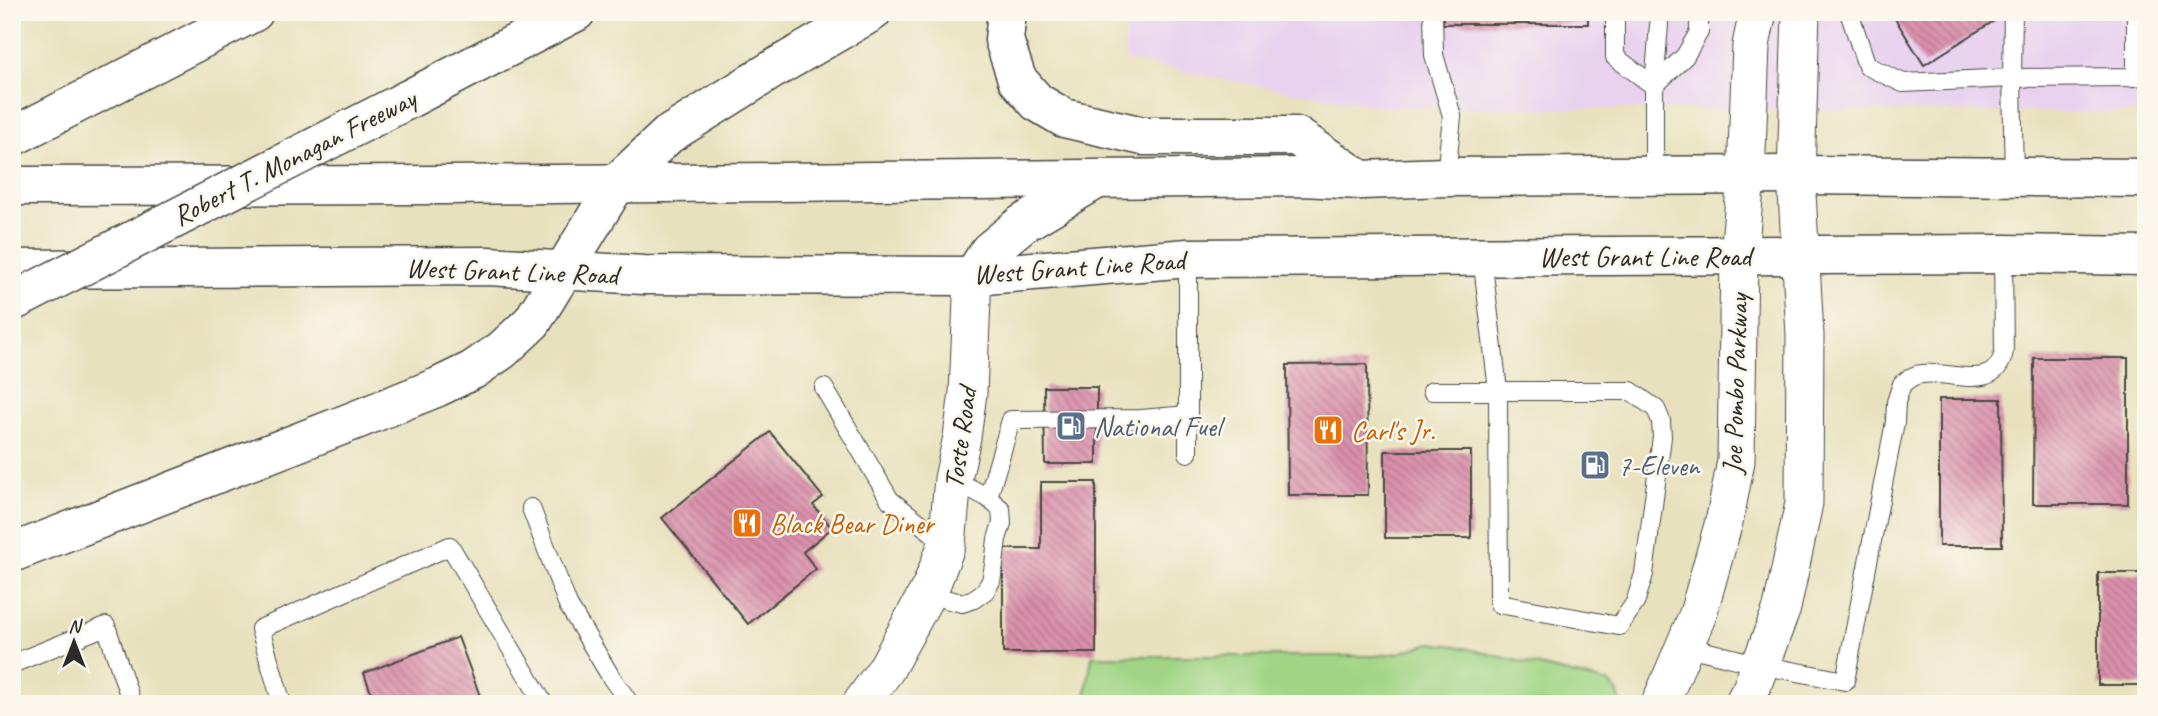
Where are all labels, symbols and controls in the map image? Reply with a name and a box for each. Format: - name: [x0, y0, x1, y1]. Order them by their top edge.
- street label: Robert T. Monagan Freeway: [167, 79, 424, 233]
- street label: West Grant Line Road: [1539, 239, 1755, 274]
- street label: West Grant Line Road: [972, 242, 1190, 292]
- street label: West Grant Line Road: [406, 250, 622, 292]
- street label: Joe Pombo Parkway: [1714, 291, 1756, 477]
- street label: Toste Road: [936, 381, 985, 491]
- fuel station icon: National Fuel: [1054, 409, 1088, 443]
- place label: National Fuel: [1094, 409, 1226, 444]
- restaurant icon: Carl's Jr.: [1311, 413, 1345, 447]
- place label: Carl's Jr.: [1351, 413, 1436, 448]
- fuel station icon: 7-Eleven: [1578, 448, 1612, 482]
- place label: 7-Eleven: [1618, 448, 1701, 483]
- restaurant icon: Black Bear Diner: [730, 506, 764, 540]
- place label: Black Bear Diner: [770, 506, 936, 541]
- north arrow: [38, 608, 108, 678]
- text: N: [68, 614, 83, 638]

